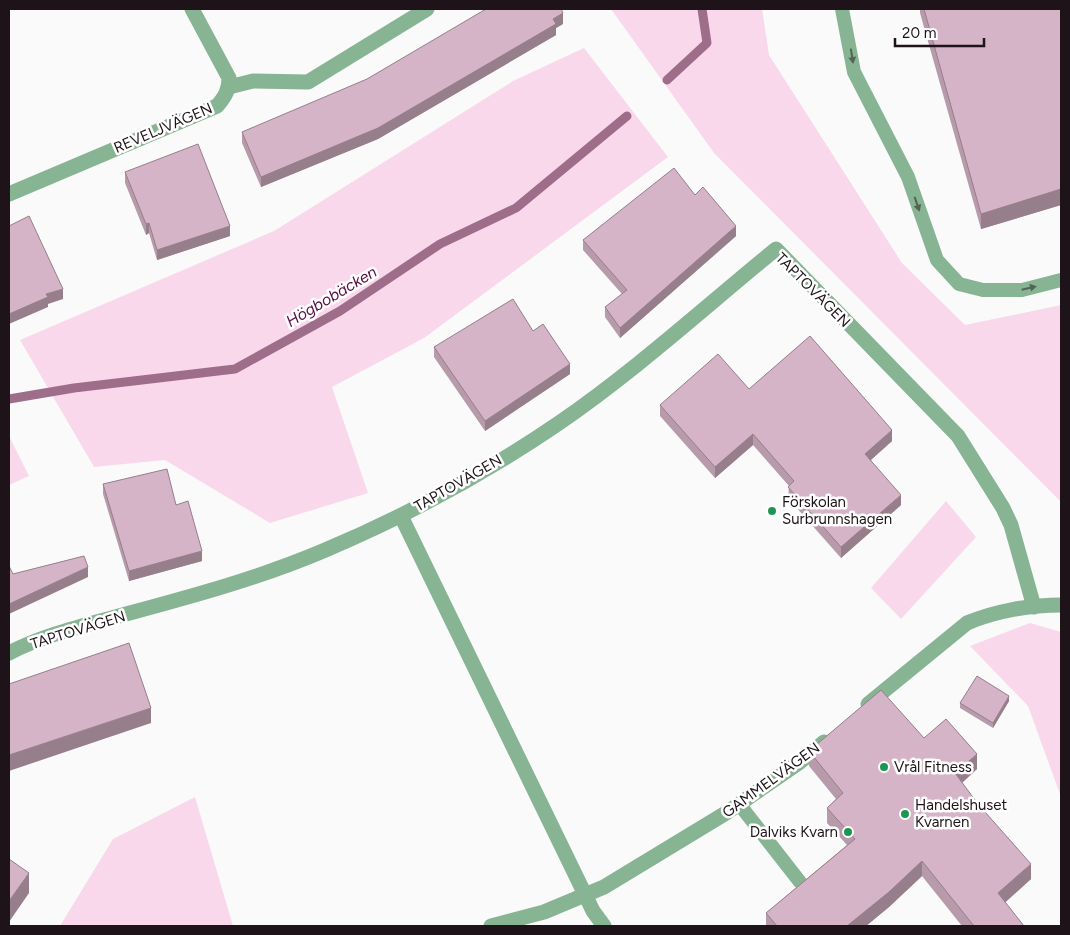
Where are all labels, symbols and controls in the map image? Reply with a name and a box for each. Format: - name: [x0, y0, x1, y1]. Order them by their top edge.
- scale bar: [895, 15, 984, 47]
- text: 20 m: [902, 24, 936, 42]
- one-way arrow: [848, 49, 856, 65]
- street label: REVELJVÄGEN: [111, 99, 215, 157]
- one-way arrow: [914, 197, 921, 212]
- street label: TAPTOVÄGEN: [772, 249, 854, 331]
- water label: Högbobäcken: [283, 262, 380, 331]
- one-way arrow: [1021, 284, 1036, 292]
- street label: TAPTOVÄGEN: [411, 451, 505, 515]
- place label: Förskolan Surbrunnshagen: [782, 493, 892, 528]
- marker: Förskolan Surbrunnshagen: [766, 505, 778, 517]
- street label: TAPTOVÄGEN: [28, 607, 128, 653]
- street label: GAMMELVÄGEN: [719, 739, 823, 821]
- place label: Vrål Fitness: [894, 758, 972, 776]
- marker: Vrål Fitness: [878, 761, 890, 773]
- place label: Handelshuset Kvarnen: [915, 796, 1007, 831]
- marker: Handelshuset Kvarnen: [899, 808, 911, 820]
- place label: Dalviks Kvarn: [750, 823, 838, 841]
- marker: Dalviks Kvarn: [842, 826, 854, 838]

